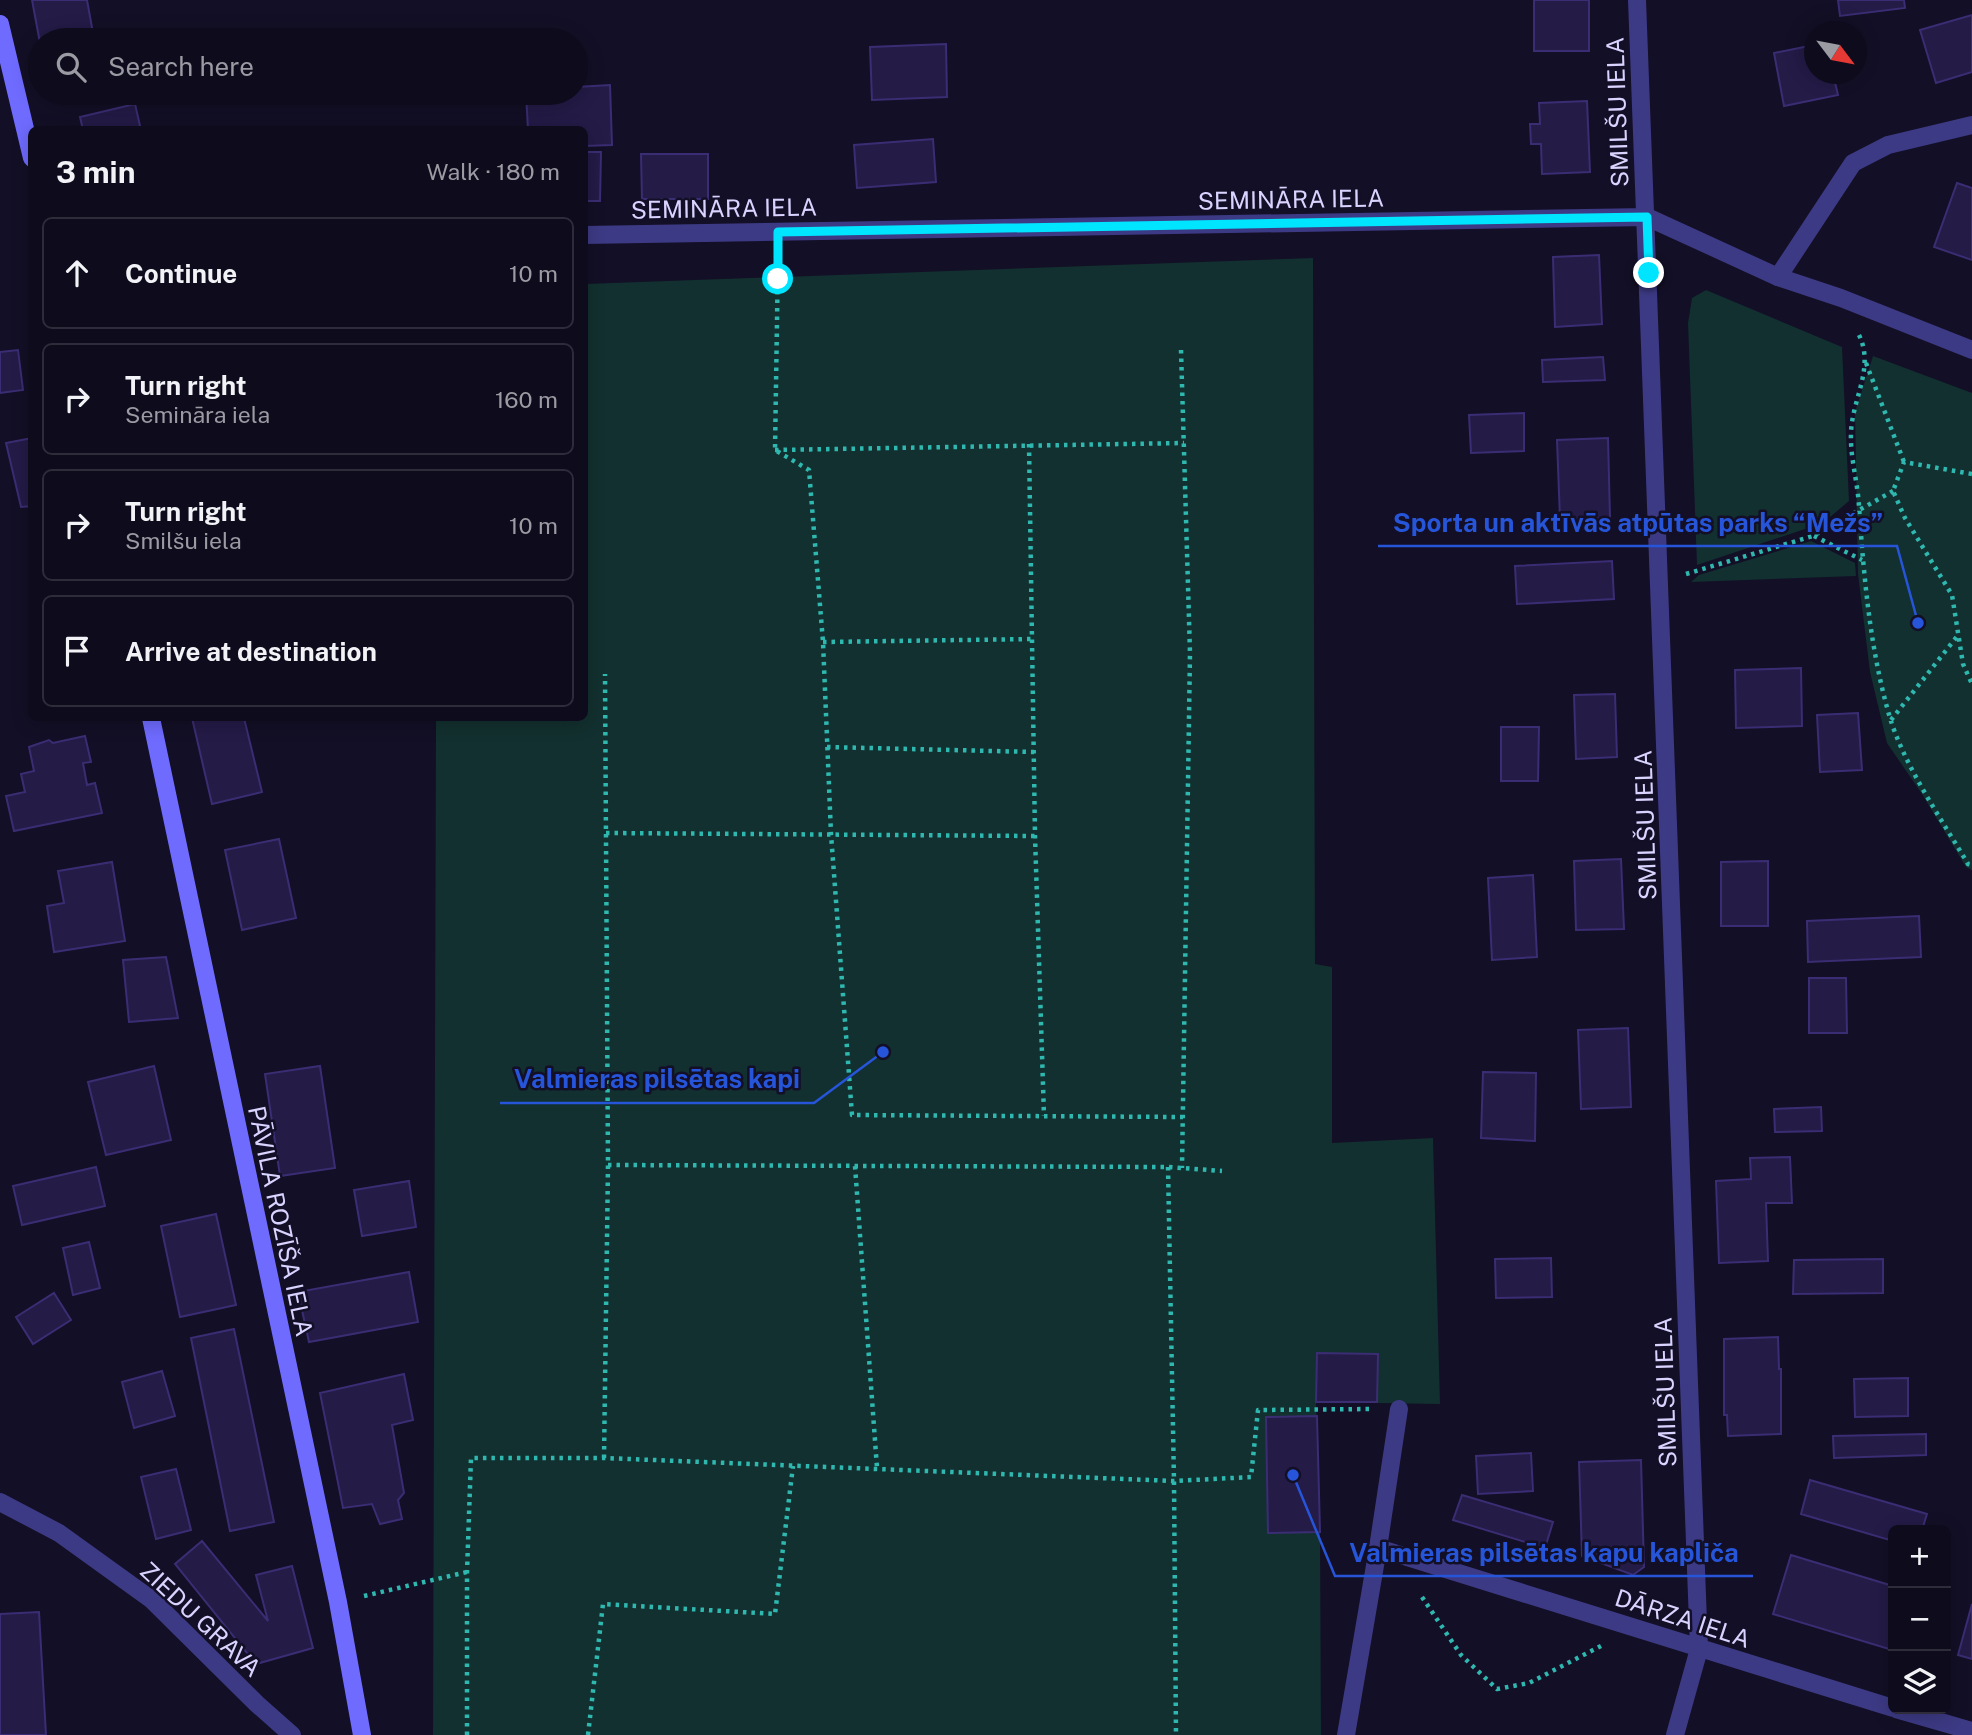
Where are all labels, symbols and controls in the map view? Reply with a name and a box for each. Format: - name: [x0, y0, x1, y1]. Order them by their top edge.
- north arrow: [1804, 21, 1867, 84]
- search box: [28, 28, 588, 105]
- street label: SMILŠU IELA: [1600, 37, 1634, 187]
- icon: search: [52, 48, 90, 86]
- text: Search here: [108, 51, 254, 82]
- text: 3 min: [56, 154, 135, 190]
- text: Walk · 180 m: [427, 158, 560, 185]
- street label: SEMINĀRA IELA: [1198, 183, 1384, 215]
- street label: SEMINĀRA IELA: [631, 192, 817, 224]
- icon: ahead: [58, 254, 96, 292]
- route end: [1633, 257, 1664, 288]
- text: Continue: [125, 258, 237, 289]
- text: 10 m: [509, 260, 558, 287]
- route start: [762, 263, 793, 294]
- text: Turn right: [125, 370, 247, 401]
- icon: right: [58, 380, 96, 418]
- text: 160 m: [495, 386, 558, 413]
- text: Semināra iela: [125, 401, 270, 428]
- text: Turn right: [125, 496, 247, 527]
- callout: Sporta un aktīvās atpūtas parks “Mežs”: [1378, 499, 1897, 546]
- icon: right: [58, 506, 96, 544]
- text: Sporta un aktīvās atpūtas parks “Mežs”: [1393, 507, 1883, 538]
- text: 10 m: [509, 512, 558, 539]
- text: Smilšu iela: [125, 527, 242, 554]
- icon: arrive: [58, 632, 96, 670]
- text: Arrive at destination: [125, 636, 377, 667]
- street label: SMILŠU IELA: [1628, 750, 1662, 900]
- callout: Valmieras pilsētas kapi: [500, 1056, 814, 1103]
- text: Valmieras pilsētas kapi: [514, 1063, 800, 1094]
- street label: PĀVILA ROZĪŠA IELA: [243, 1103, 319, 1339]
- street label: SMILŠU IELA: [1648, 1317, 1682, 1467]
- map controls: [1888, 1525, 1951, 1714]
- button: +: [1888, 1525, 1951, 1588]
- callout: Valmieras pilsētas kapu kapliča: [1335, 1529, 1753, 1576]
- text: Valmieras pilsētas kapu kapliča: [1349, 1537, 1739, 1568]
- street label: ZIEDU GRAVA: [135, 1556, 267, 1682]
- street label: DĀRZA IELA: [1612, 1583, 1754, 1653]
- button: −: [1888, 1588, 1951, 1651]
- button: layers: [1888, 1651, 1951, 1714]

